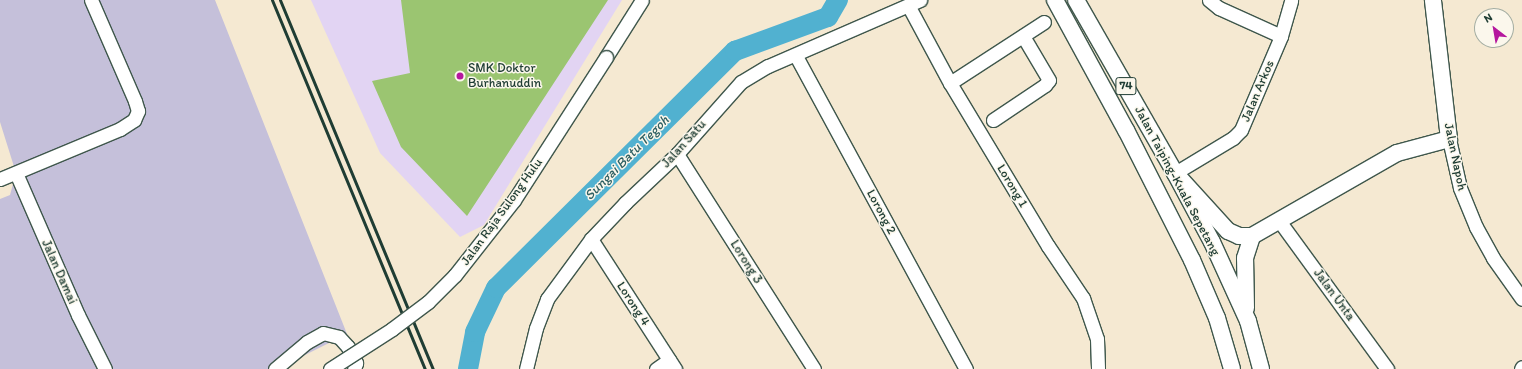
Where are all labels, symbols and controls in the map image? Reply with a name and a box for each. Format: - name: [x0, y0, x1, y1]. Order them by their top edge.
- north arrow: [1474, 8, 1514, 48]
- text: N: [1482, 11, 1495, 26]
- street label: Jalan Arkos: [1238, 58, 1278, 124]
- place label: SMK Doktor Burhanuddin: [468, 61, 541, 92]
- marker: SMK Doktor Burhanuddin: [455, 71, 465, 81]
- road number: 74: [1115, 76, 1137, 96]
- street label: Jalan Taiping-Kuala Sepetang: [1131, 104, 1223, 258]
- water label: Sungai Batu Tegoh: [582, 113, 672, 203]
- street label: Jalan Satu: [659, 117, 709, 171]
- street label: Jalan Napoh: [1440, 122, 1470, 192]
- street label: Jalan Raja Sulong Hulu: [458, 156, 546, 268]
- street label: Lorong 1: [993, 162, 1031, 210]
- street label: Lorong 2: [863, 187, 899, 237]
- street label: Jalan Damai: [38, 237, 80, 307]
- street label: Lorong 3: [727, 237, 765, 287]
- street label: Jalan Unta: [1310, 266, 1358, 324]
- street label: Lorong 4: [613, 279, 653, 329]

